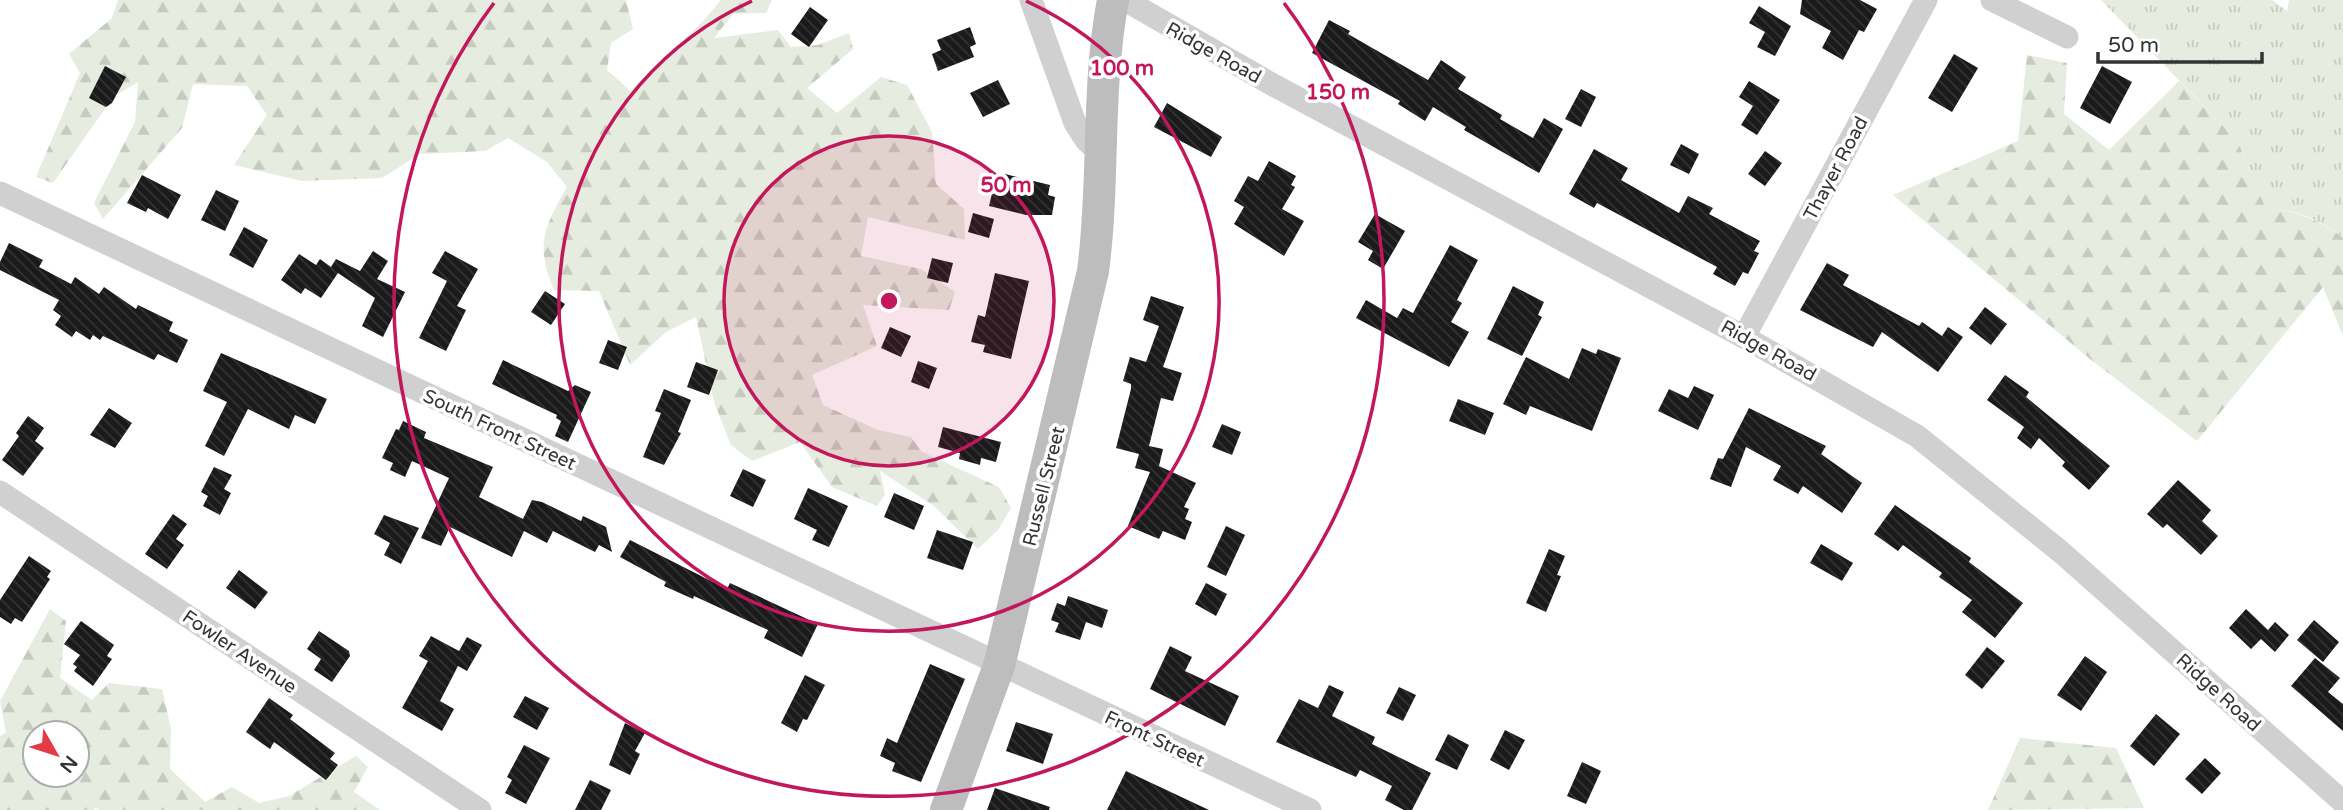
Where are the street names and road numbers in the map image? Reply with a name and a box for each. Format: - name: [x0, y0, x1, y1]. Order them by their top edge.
- street label: Ridge Road: [1162, 18, 1265, 88]
- street label: Thayer Road: [1799, 113, 1872, 224]
- street label: Ridge Road: [1717, 316, 1820, 386]
- street label: South Front Street: [420, 385, 579, 475]
- street label: Russell Street: [1018, 424, 1069, 548]
- street label: Fowler Avenue: [178, 606, 301, 698]
- street label: Ridge Road: [2172, 649, 2265, 736]
- street label: Front Street: [1101, 706, 1208, 772]

